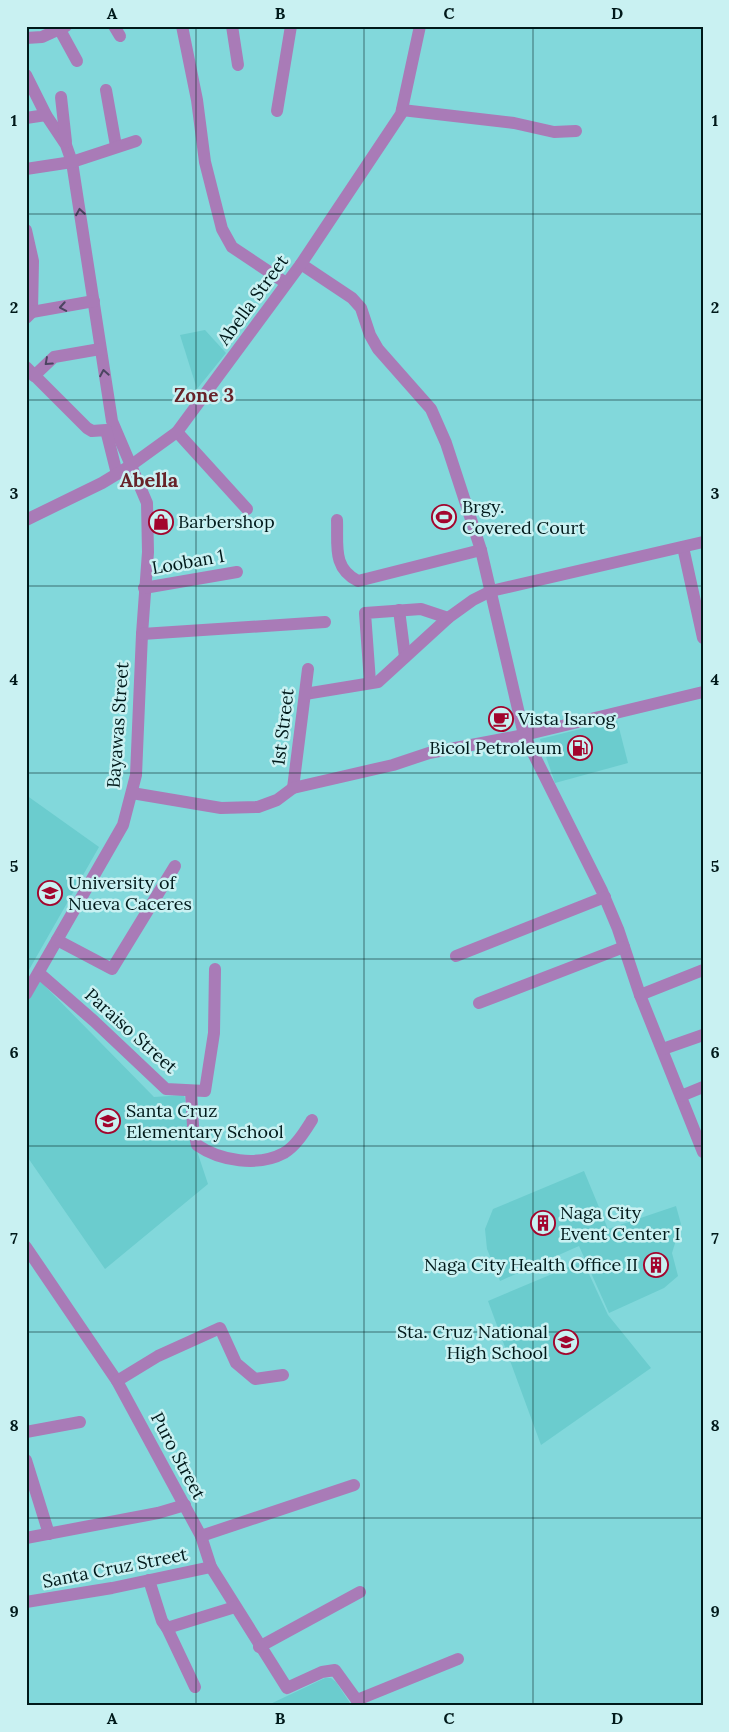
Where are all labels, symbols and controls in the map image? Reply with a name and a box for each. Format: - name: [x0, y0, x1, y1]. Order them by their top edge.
- text: A: [107, 3, 118, 23]
- text: B: [275, 3, 286, 23]
- text: C: [443, 3, 455, 23]
- text: D: [611, 3, 623, 23]
- text: 1: [11, 110, 17, 130]
- text: 1: [712, 110, 718, 130]
- one-way arrow: [75, 208, 86, 216]
- street label: Abella Street: [211, 250, 293, 350]
- text: 2: [10, 297, 18, 317]
- text: 2: [711, 297, 719, 317]
- one-way arrow: [59, 301, 67, 311]
- one-way arrow: [45, 357, 54, 366]
- one-way arrow: [99, 369, 110, 377]
- district label: Zone 3: [174, 383, 234, 407]
- district label: Abella: [120, 467, 179, 492]
- text: 3: [10, 483, 19, 503]
- text: 3: [711, 483, 720, 503]
- place label: Brgy. Covered Court: [462, 495, 585, 539]
- sports icon: Brgy. Covered Court: [431, 504, 457, 530]
- shop icon: Barbershop: [148, 509, 174, 535]
- place label: Barbershop: [178, 510, 275, 533]
- street label: Looban 1: [150, 544, 226, 579]
- street label: Bayawas Street: [102, 661, 133, 789]
- text: 4: [10, 669, 19, 689]
- text: 4: [711, 669, 720, 689]
- street label: 1st Street: [266, 687, 299, 767]
- cafe icon: Vista Isarog: [488, 706, 514, 732]
- place label: Vista Isarog: [517, 707, 617, 730]
- fuel station icon: Bicol Petroleum: [567, 735, 593, 761]
- place label: Bicol Petroleum: [429, 736, 562, 759]
- text: 5: [10, 856, 19, 876]
- text: 5: [711, 856, 720, 876]
- place label: University of Nueva Caceres: [68, 871, 192, 915]
- school or university icon: University of Nueva Caceres: [37, 880, 63, 906]
- street label: Paraiso Street: [80, 983, 182, 1078]
- text: 6: [9, 1042, 19, 1062]
- text: 6: [710, 1042, 720, 1062]
- place label: Santa Cruz Elementary School: [126, 1099, 284, 1143]
- school or university icon: Santa Cruz Elementary School: [95, 1108, 121, 1134]
- place label: Naga City Event Center I: [560, 1201, 681, 1245]
- building icon: Naga City Event Center I: [530, 1210, 556, 1236]
- text: 7: [10, 1228, 18, 1248]
- text: 7: [711, 1228, 719, 1248]
- building icon: Naga City Health Office II: [643, 1252, 669, 1278]
- place label: Naga City Health Office II: [424, 1253, 638, 1276]
- place label: Sta. Cruz National High School: [397, 1320, 548, 1364]
- school or university icon: Sta. Cruz National High School: [553, 1329, 579, 1355]
- street label: Puro Street: [146, 1408, 211, 1503]
- text: 8: [9, 1415, 19, 1435]
- text: 8: [710, 1415, 720, 1435]
- street label: Santa Cruz Street: [40, 1542, 189, 1593]
- text: 9: [9, 1601, 19, 1621]
- text: 9: [710, 1601, 720, 1621]
- text: A: [107, 1708, 118, 1728]
- text: B: [275, 1708, 286, 1728]
- text: C: [443, 1708, 455, 1728]
- text: D: [611, 1708, 623, 1728]

